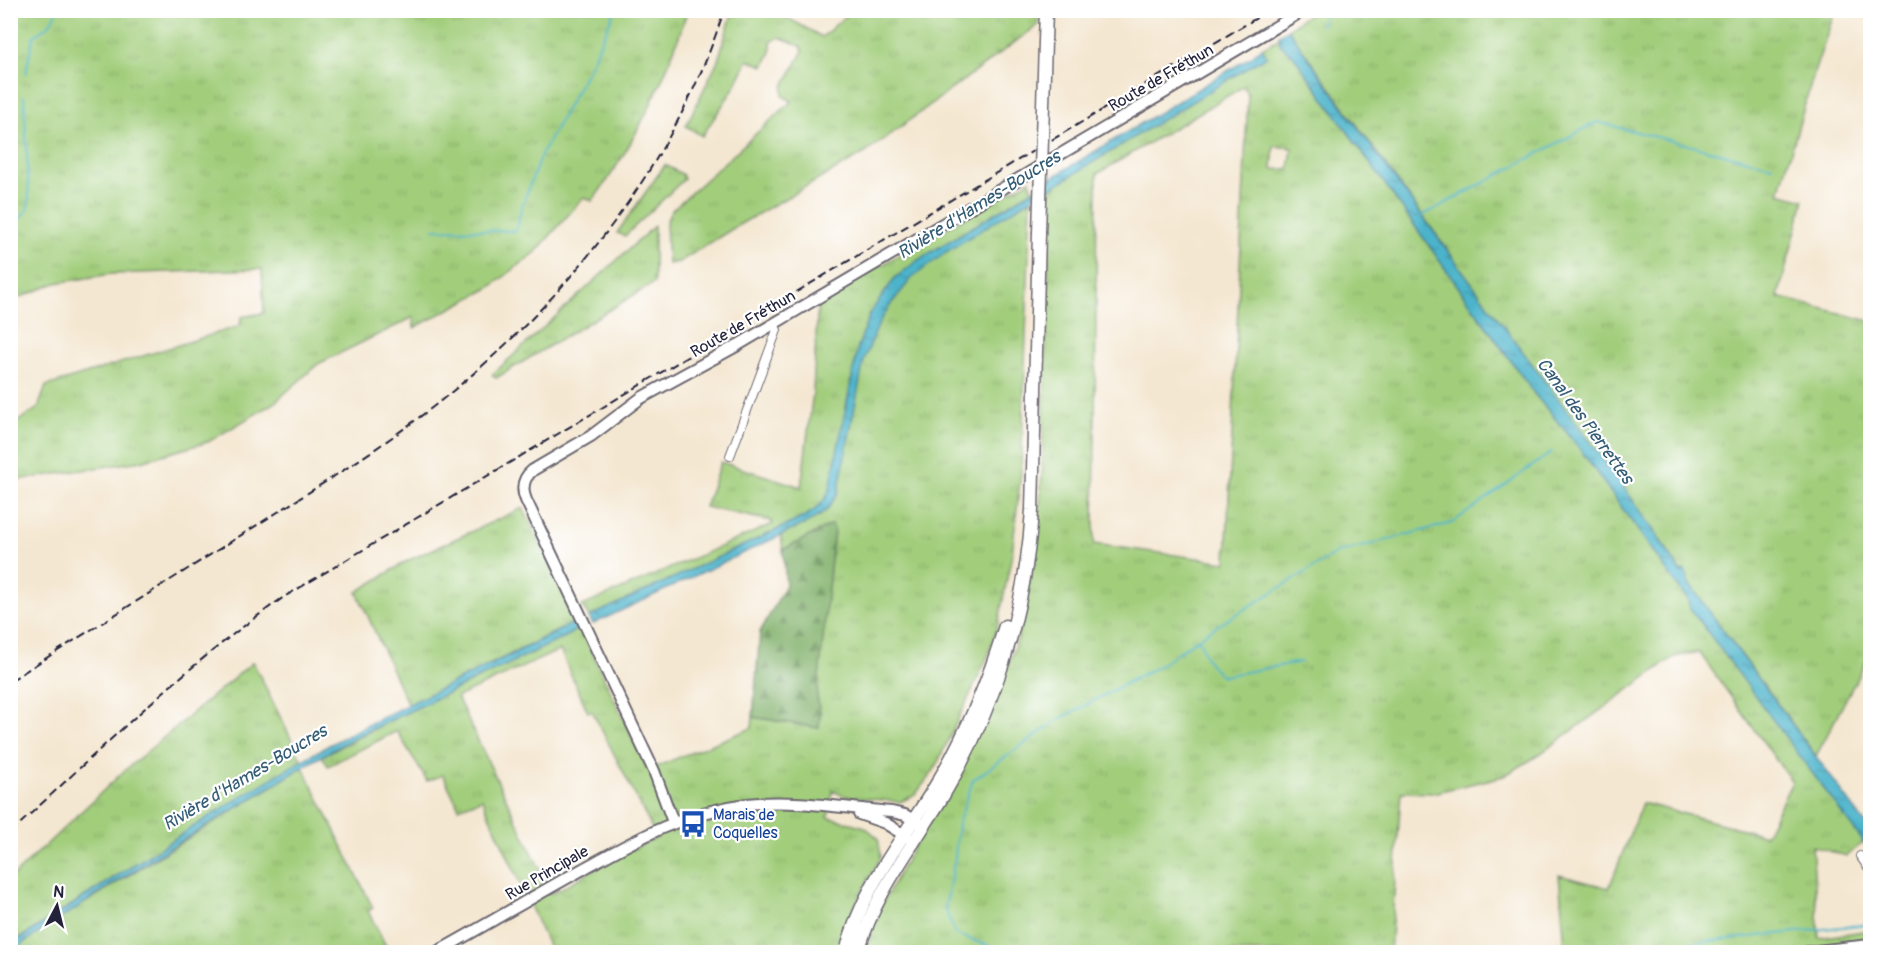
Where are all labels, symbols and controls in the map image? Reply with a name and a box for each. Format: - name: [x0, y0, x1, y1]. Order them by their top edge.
- street label: Route de Fréthun: [1105, 40, 1217, 116]
- water label: Rivière d'Hames-Boucres: [893, 144, 1066, 264]
- street label: Route de Fréthun: [687, 286, 799, 362]
- water label: Canal des Pierrettes: [1532, 353, 1640, 490]
- water label: Rivière d'Hames-Boucres: [159, 719, 333, 836]
- place label: Marais de Coquelles: [713, 805, 778, 843]
- bus stop icon: Marais de Coquelles: [678, 809, 708, 839]
- street label: Rue Principale: [502, 841, 592, 905]
- north arrow: [27, 876, 87, 936]
- text: N: [52, 882, 65, 903]

